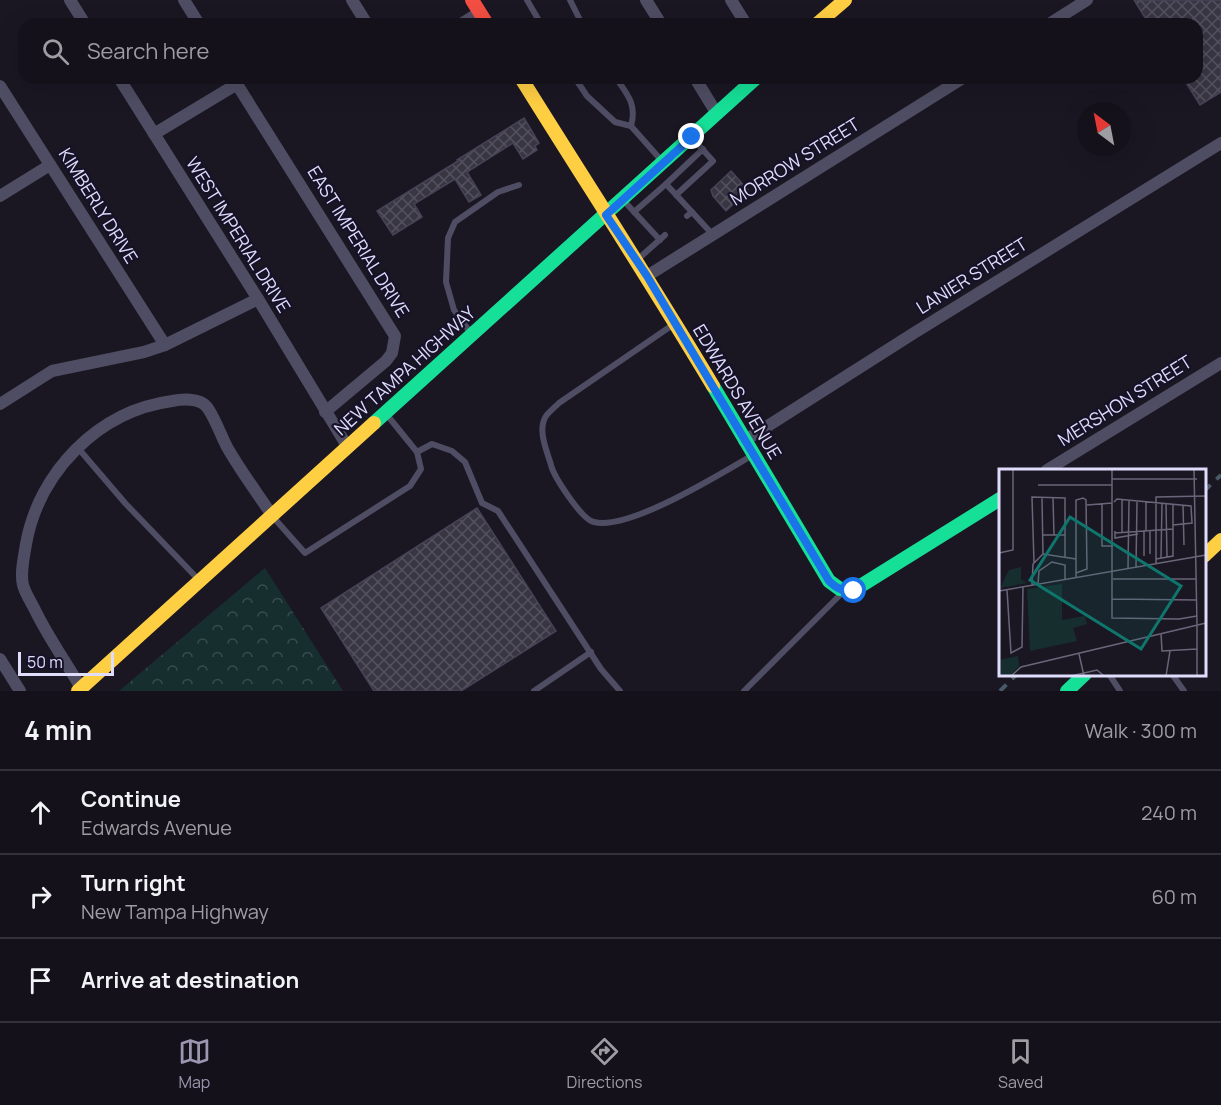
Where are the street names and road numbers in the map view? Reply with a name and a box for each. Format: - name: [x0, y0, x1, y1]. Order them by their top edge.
- street label: MORROW STREET: [725, 112, 864, 211]
- street label: KIMBERLY DRIVE: [54, 143, 144, 268]
- street label: WEST IMPERIAL DRIVE: [181, 152, 297, 317]
- street label: EAST IMPERIAL DRIVE: [302, 161, 415, 322]
- street label: LANIER STREET: [911, 231, 1032, 319]
- street label: NEW TAMPA HIGHWAY: [329, 300, 481, 440]
- street label: EDWARDS AVENUE: [688, 320, 788, 463]
- street label: MERSHON STREET: [1053, 349, 1196, 451]

